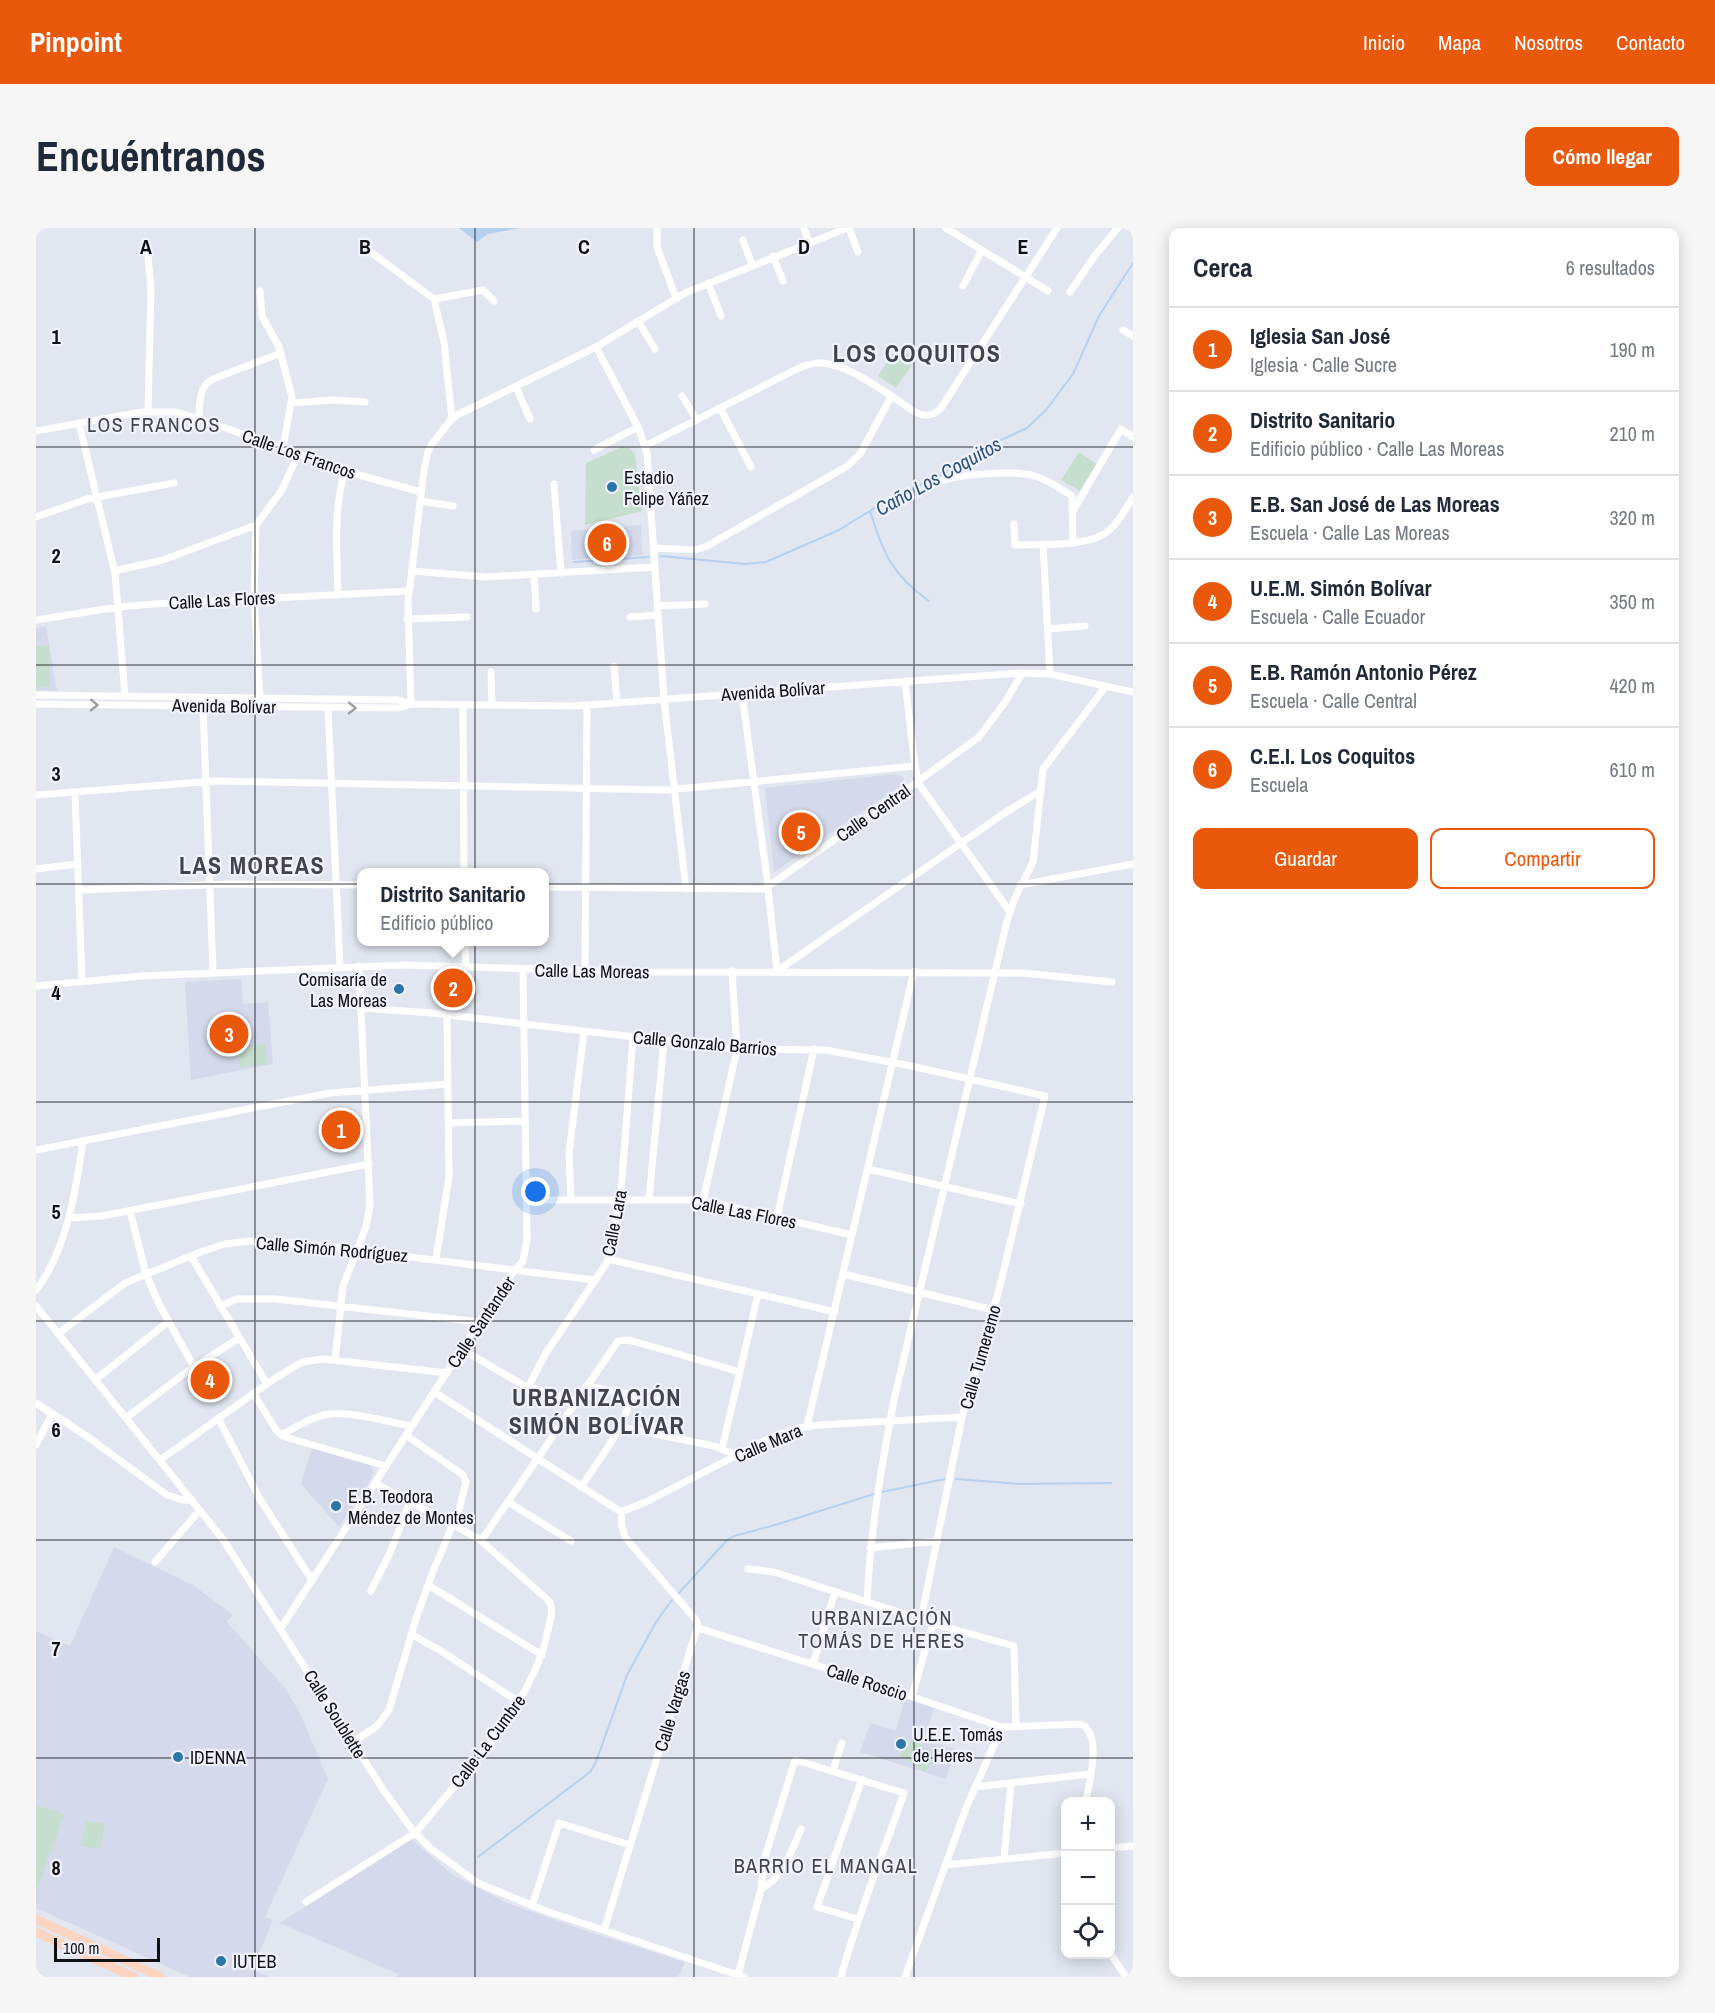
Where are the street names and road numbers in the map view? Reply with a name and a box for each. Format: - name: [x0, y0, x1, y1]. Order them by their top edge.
- street label: Calle Los Francos: [239, 423, 359, 485]
- street label: Calle Las Flores: [168, 585, 276, 615]
- street label: Avenida Bolívar: [719, 675, 826, 707]
- street label: Avenida Bolívar: [171, 693, 276, 719]
- street label: Calle Central: [831, 778, 915, 848]
- street label: Calle Las Moreas: [534, 957, 650, 985]
- street label: Calle Gonzalo Barrios: [632, 1024, 778, 1062]
- street label: Calle Lara: [595, 1188, 633, 1258]
- street label: Calle Las Flores: [689, 1190, 799, 1234]
- street label: Calle Simón Rodríguez: [255, 1230, 409, 1268]
- street label: Calle Santander: [441, 1271, 521, 1373]
- street label: Calle Tumeremo: [953, 1302, 1007, 1412]
- street label: Calle Mara: [730, 1418, 806, 1468]
- street label: Calle Roscio: [823, 1657, 911, 1707]
- street label: Calle Soublette: [298, 1665, 372, 1763]
- street label: Calle Vargas: [648, 1667, 696, 1755]
- street label: Calle La Cumbre: [445, 1689, 531, 1793]

